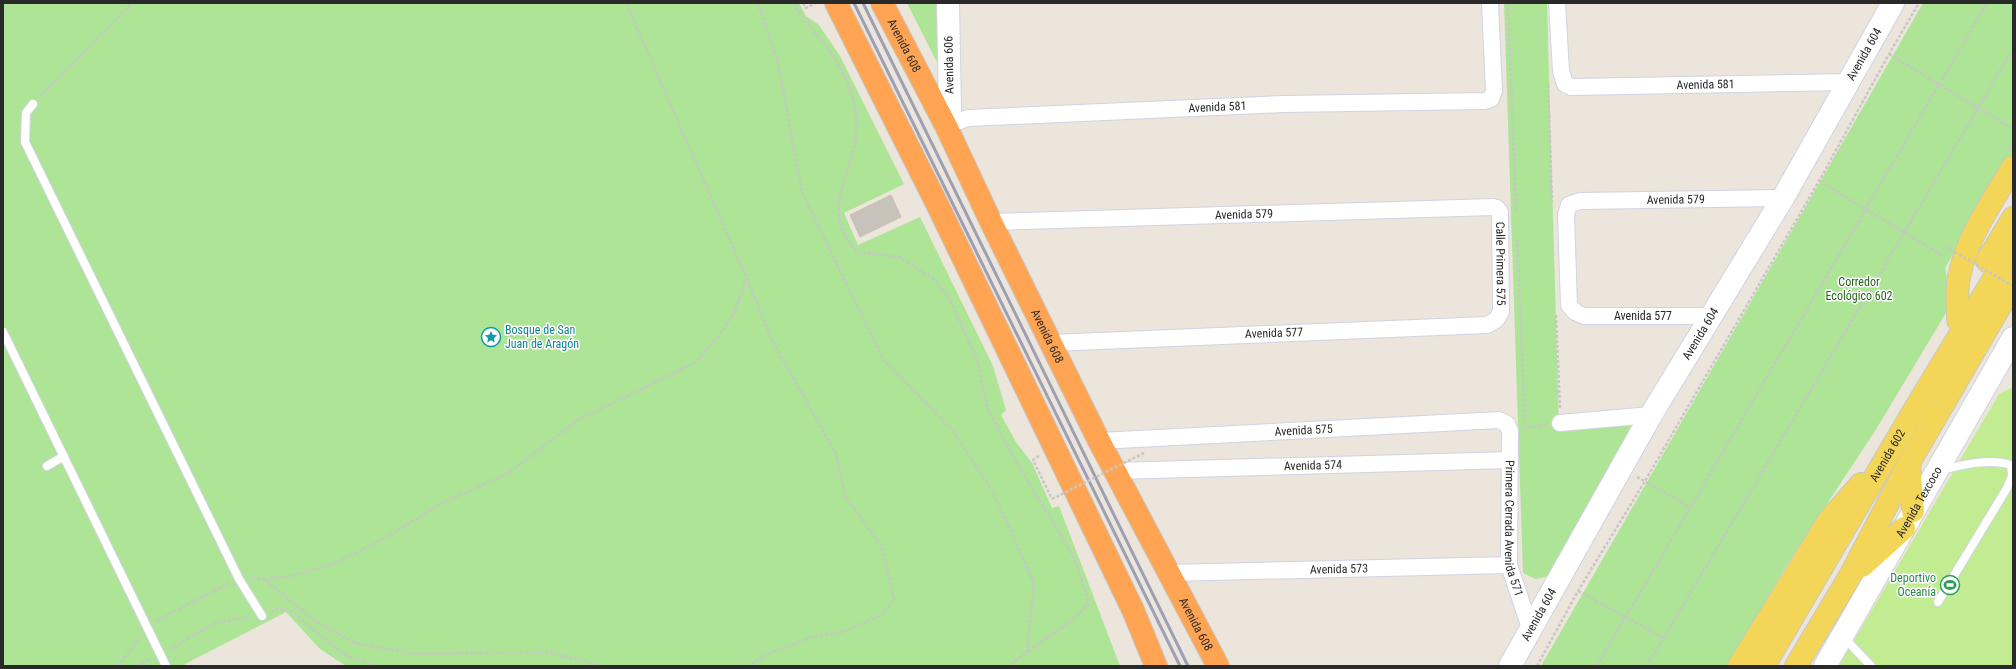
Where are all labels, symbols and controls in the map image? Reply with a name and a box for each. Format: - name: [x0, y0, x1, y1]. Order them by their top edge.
- street label: Avenida 608: [885, 17, 924, 75]
- street label: Avenida 604: [1844, 25, 1885, 83]
- street label: Avenida 606: [941, 36, 957, 94]
- street label: Avenida 581: [1676, 77, 1735, 92]
- street label: Avenida 581: [1188, 99, 1247, 115]
- street label: Avenida 579: [1647, 192, 1705, 207]
- street label: Avenida 579: [1215, 207, 1273, 222]
- street label: Calle Primera 575: [1493, 222, 1508, 306]
- park label: Corredor Ecológico 602: [1826, 275, 1893, 303]
- street label: Avenida 604: [1679, 305, 1722, 362]
- street label: Avenida 608: [1028, 307, 1066, 365]
- street label: Avenida 577: [1614, 309, 1672, 323]
- place label: Bosque de San Juan de Aragón: [505, 323, 579, 351]
- street label: Avenida 577: [1245, 325, 1303, 341]
- place icon: Bosque de San Juan de Aragón: [480, 326, 502, 348]
- street label: Avenida 575: [1274, 422, 1333, 439]
- street label: Avenida 602: [1867, 427, 1908, 484]
- street label: Avenida 574: [1284, 458, 1342, 473]
- street label: Primera Cerrada Avenida 571: [1502, 460, 1526, 598]
- street label: Avenida Texcoco: [1893, 464, 1945, 540]
- street label: Avenida 573: [1310, 561, 1368, 577]
- place label: Deportivo Oceanía: [1890, 571, 1936, 599]
- sports icon: Deportivo Oceanía: [1939, 574, 1961, 596]
- street label: Avenida 604: [1519, 586, 1559, 643]
- street label: Avenida 608: [1176, 595, 1216, 653]

